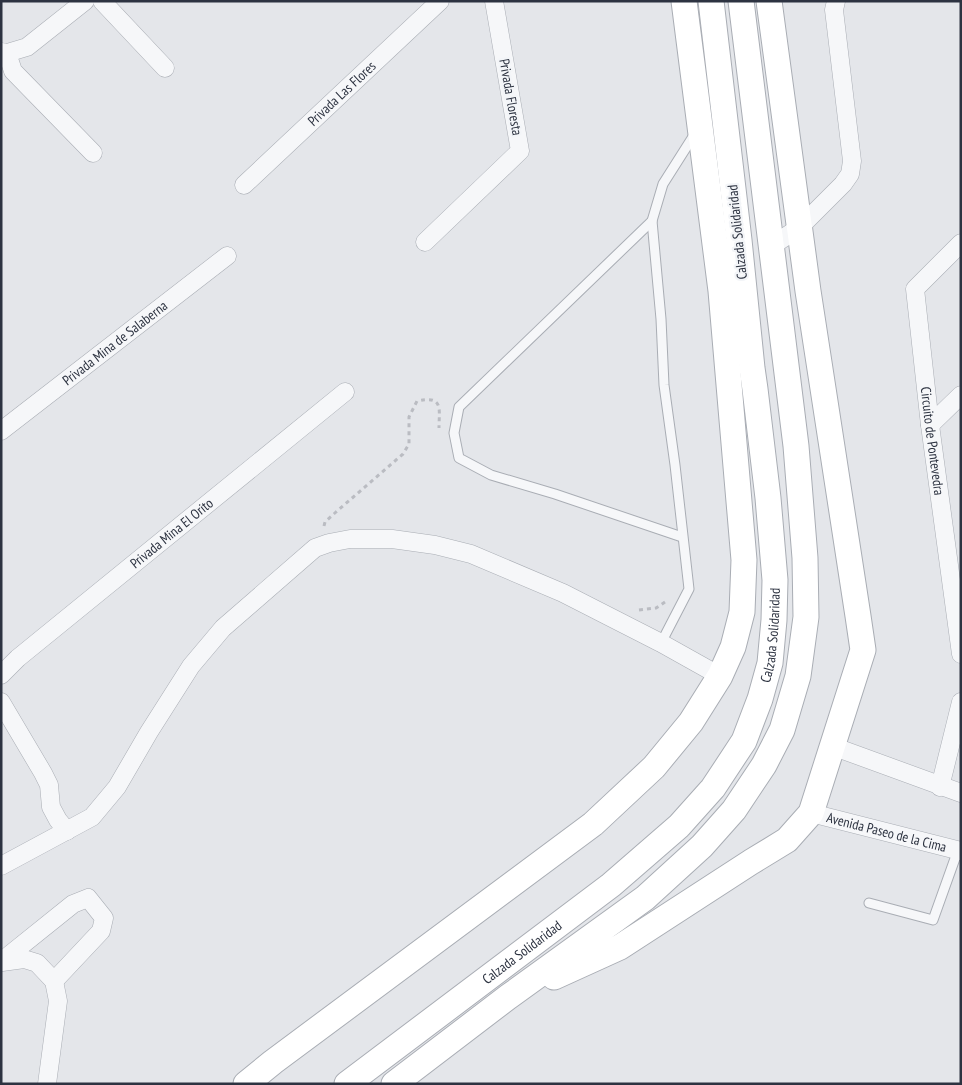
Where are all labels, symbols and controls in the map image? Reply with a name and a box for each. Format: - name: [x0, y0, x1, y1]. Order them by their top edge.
- street label: Privada Las Flores: [304, 57, 380, 130]
- street label: Privada Floresta: [495, 57, 527, 137]
- street label: Calzada Solidaridad: [723, 184, 751, 280]
- street label: Privada Mina de Salaberna: [59, 297, 171, 389]
- street label: Circuito de Pontevedra: [917, 386, 948, 496]
- street label: Privada Mina El Orito: [126, 494, 217, 572]
- street label: Calzada Solidaridad: [756, 588, 784, 684]
- street label: Avenida Paseo de la Cima: [825, 808, 949, 856]
- street label: Calzada Solidaridad: [479, 916, 565, 988]

